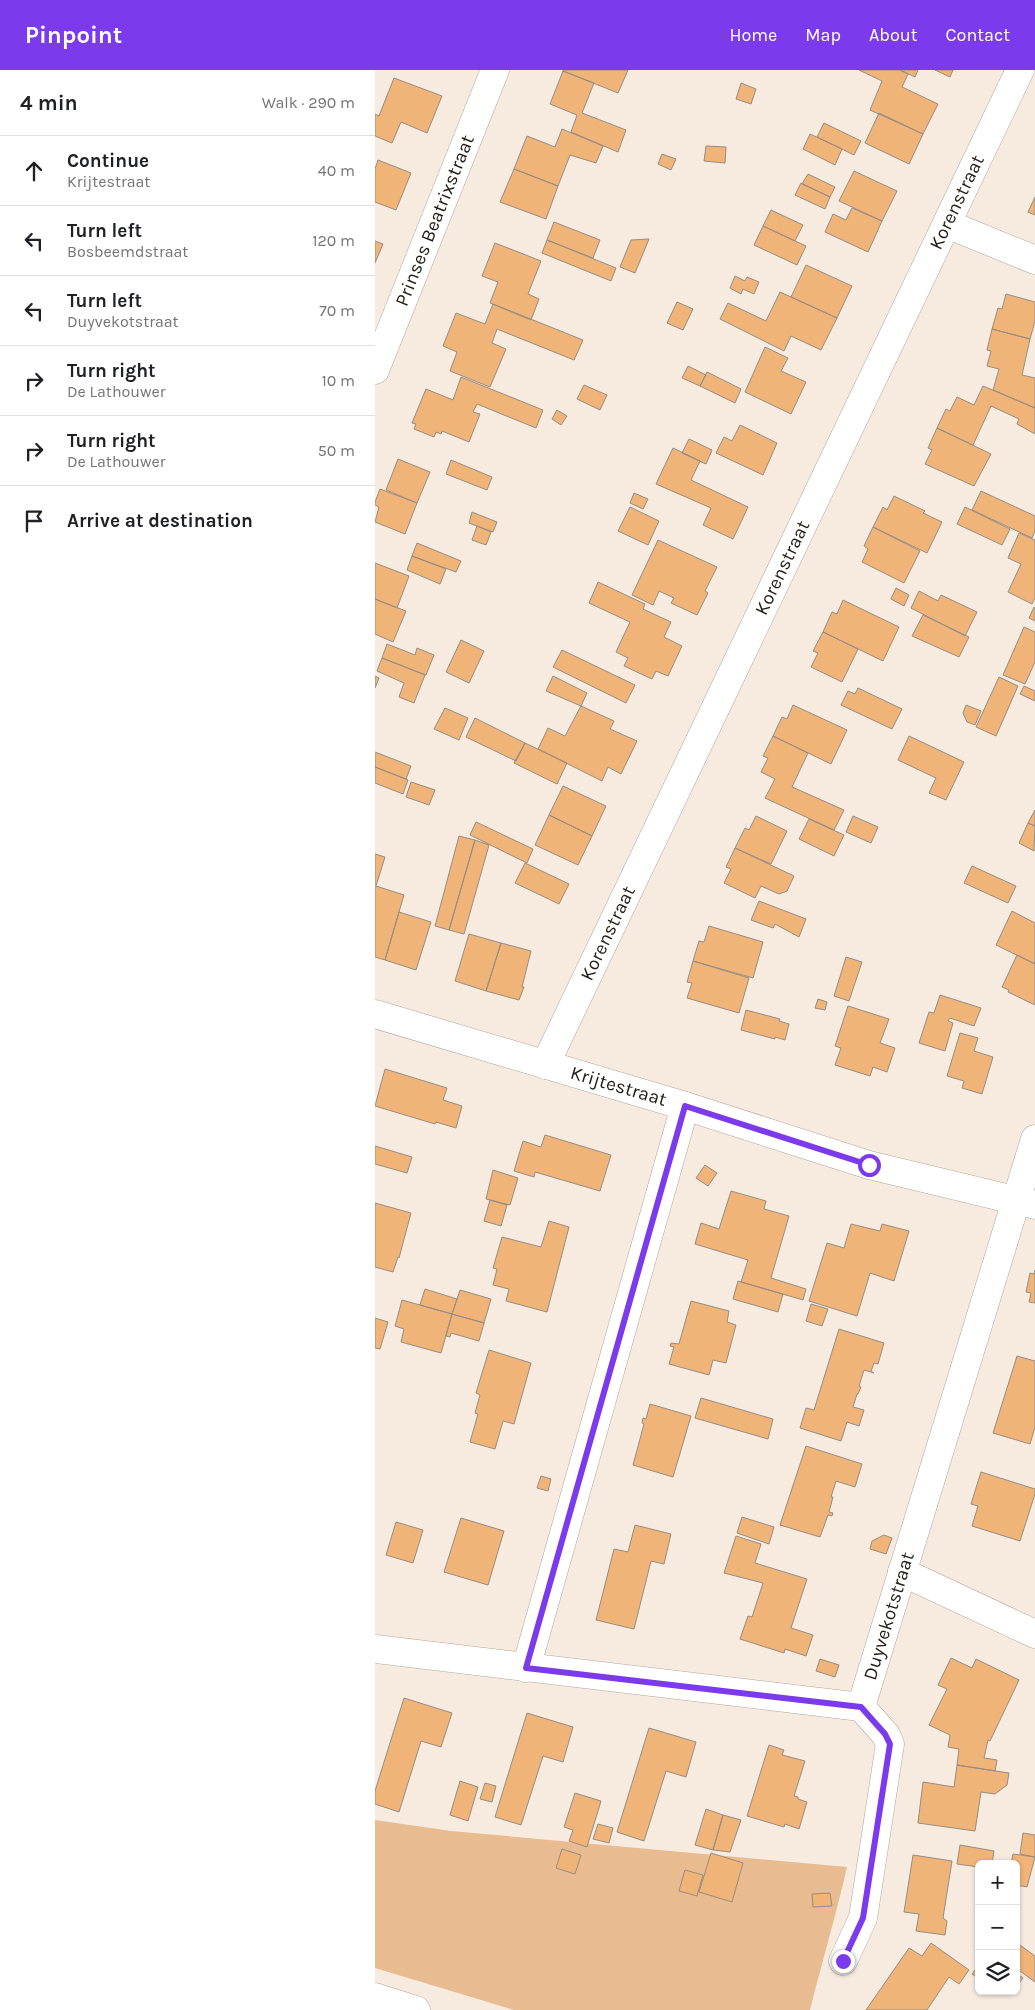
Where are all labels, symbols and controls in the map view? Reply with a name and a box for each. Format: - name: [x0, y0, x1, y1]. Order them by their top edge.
- text: Pinpoint: [25, 21, 122, 49]
- text: Home: [729, 24, 777, 46]
- text: Map: [805, 24, 841, 46]
- text: About: [869, 24, 918, 46]
- text: Contact: [946, 24, 1010, 46]
- text: 4 min: [20, 91, 78, 115]
- text: Walk · 290 m: [262, 93, 355, 112]
- street label: Prinses Beatrixstraat: [391, 132, 479, 309]
- text: Continue: [67, 150, 149, 172]
- street label: Korenstraat: [925, 151, 989, 253]
- icon: ahead: [20, 157, 48, 185]
- text: 40 m: [318, 161, 355, 180]
- text: Krijtestraat: [67, 172, 150, 191]
- text: Turn left: [67, 220, 142, 242]
- icon: left: [20, 227, 48, 255]
- text: 120 m: [312, 231, 355, 250]
- text: Bosbeemdstraat: [67, 242, 188, 261]
- text: Turn left: [67, 290, 142, 312]
- icon: left: [20, 297, 48, 325]
- text: 70 m: [319, 301, 355, 320]
- text: Duyvekotstraat: [67, 312, 179, 331]
- text: Turn right: [67, 360, 156, 382]
- icon: right: [20, 367, 48, 395]
- text: 10 m: [321, 371, 355, 390]
- text: De Lathouwer: [67, 382, 166, 401]
- text: Turn right: [67, 430, 156, 452]
- icon: right: [20, 437, 48, 465]
- text: 50 m: [318, 441, 355, 460]
- text: De Lathouwer: [67, 452, 166, 471]
- icon: arrive: [20, 507, 48, 535]
- text: Arrive at destination: [67, 510, 253, 532]
- street label: Korenstraat: [750, 517, 814, 619]
- street label: Korenstraat: [576, 882, 640, 984]
- street label: Krijtestraat: [568, 1062, 669, 1111]
- route start: [858, 1154, 881, 1177]
- street label: Duyvekotstraat: [859, 1550, 919, 1683]
- map controls: [975, 1860, 1020, 1995]
- button: +: [975, 1860, 1020, 1905]
- button: −: [975, 1905, 1020, 1950]
- route end: [832, 1950, 855, 1973]
- button: layers: [975, 1950, 1020, 1995]

